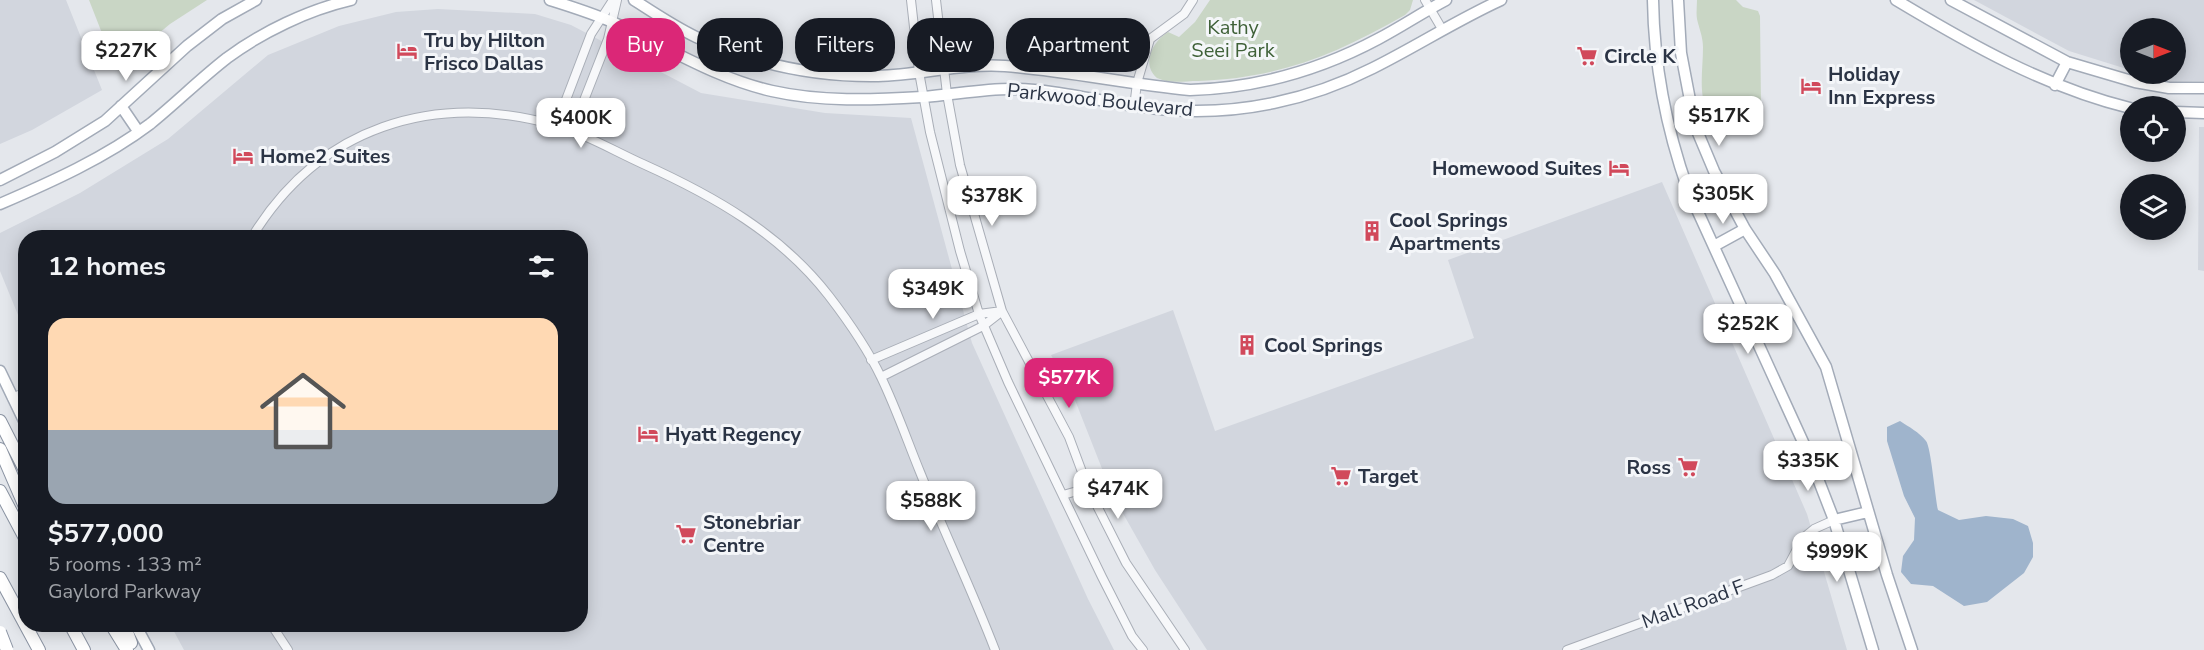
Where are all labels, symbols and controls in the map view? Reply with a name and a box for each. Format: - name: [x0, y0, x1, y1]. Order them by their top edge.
- park label: Kathy Seei Park: [1191, 14, 1276, 64]
- chip: Buy: [606, 18, 685, 72]
- chip: Rent: [697, 18, 783, 72]
- chip: Filters: [795, 18, 895, 72]
- chip: New: [907, 18, 994, 72]
- chip: Apartment: [1006, 18, 1150, 72]
- north arrow: [2120, 18, 2186, 84]
- map controls: [2120, 18, 2186, 240]
- place label: Tru by Hilton Frisco Dallas: [424, 27, 545, 77]
- pin: $227K: [84, 31, 168, 82]
- text: $227K: [95, 37, 157, 64]
- hotel icon: Tru by Hilton Frisco Dallas: [395, 39, 419, 63]
- place label: Circle K: [1604, 43, 1676, 70]
- supermarket icon: Circle K: [1575, 44, 1599, 68]
- place label: Holiday Inn Express: [1828, 61, 1936, 111]
- hotel icon: Holiday Inn Express: [1799, 74, 1823, 98]
- street label: Parkwood Boulevard: [1006, 77, 1194, 123]
- pin: $517K: [1677, 96, 1761, 147]
- button: locate: [2120, 96, 2186, 162]
- pin: $400K: [539, 98, 623, 149]
- text: $517K: [1688, 102, 1750, 129]
- text: $400K: [550, 104, 612, 131]
- place label: Home2 Suites: [260, 143, 390, 170]
- hotel icon: Home2 Suites: [231, 144, 255, 168]
- place label: Homewood Suites: [1432, 155, 1602, 182]
- hotel icon: Homewood Suites: [1607, 156, 1631, 180]
- pin: $305K: [1681, 174, 1765, 225]
- button: layers: [2120, 174, 2186, 240]
- pin: $378K: [950, 176, 1034, 227]
- text: $305K: [1692, 180, 1754, 207]
- text: $378K: [961, 182, 1023, 209]
- place label: Cool Springs Apartments: [1389, 207, 1508, 257]
- building icon: Cool Springs Apartments: [1360, 219, 1384, 243]
- text: 12 homes: [48, 249, 166, 284]
- icon: filters: [525, 250, 558, 283]
- pin: $349K: [891, 269, 975, 320]
- text: $349K: [902, 275, 964, 302]
- pin: $252K: [1706, 304, 1790, 355]
- text: $252K: [1717, 310, 1779, 337]
- place label: Cool Springs: [1264, 332, 1383, 359]
- building icon: Cool Springs: [1235, 333, 1259, 357]
- icon: home: [249, 357, 357, 465]
- pin: $577K: [1027, 358, 1111, 409]
- text: $577K: [1038, 364, 1100, 391]
- place label: Hyatt Regency: [665, 421, 801, 448]
- hotel icon: Hyatt Regency: [636, 422, 660, 446]
- pin: $335K: [1766, 441, 1850, 492]
- text: $335K: [1777, 447, 1839, 474]
- place label: Ross: [1627, 454, 1671, 481]
- supermarket icon: Ross: [1676, 455, 1700, 479]
- place label: Target: [1358, 463, 1418, 490]
- supermarket icon: Target: [1329, 464, 1353, 488]
- pin: $474K: [1076, 469, 1160, 520]
- text: $474K: [1087, 475, 1149, 502]
- pin: $588K: [889, 481, 973, 532]
- text: $588K: [900, 487, 962, 514]
- place label: Stonebriar Centre: [703, 509, 801, 559]
- text: $577,000: [48, 516, 164, 551]
- supermarket icon: Stonebriar Centre: [674, 522, 698, 546]
- pin: $999K: [1795, 532, 1879, 583]
- text: $999K: [1806, 538, 1868, 565]
- text: 5 rooms · 133 m²: [48, 551, 202, 578]
- street label: Mall Road F: [1638, 573, 1748, 635]
- text: Gaylord Parkway: [48, 578, 201, 605]

